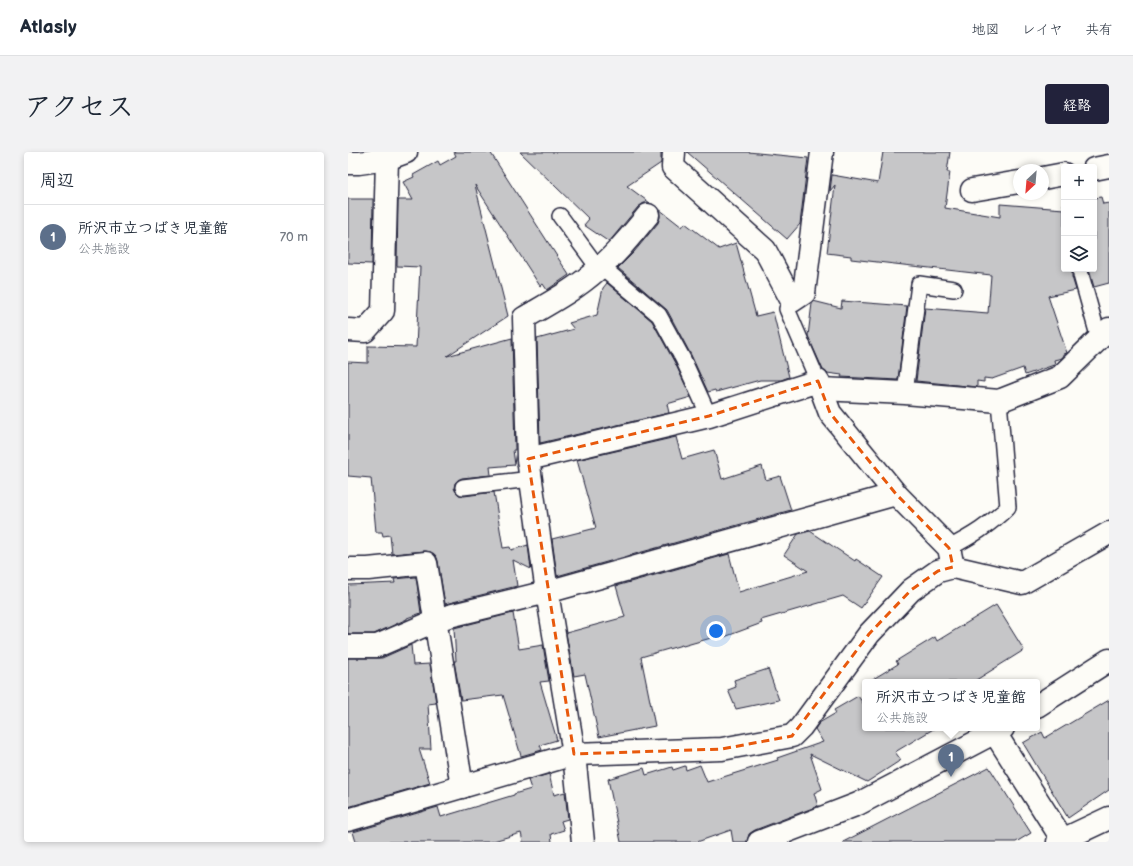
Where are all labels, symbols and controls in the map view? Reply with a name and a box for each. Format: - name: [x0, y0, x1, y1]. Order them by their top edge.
- text: Atlasly: [20, 16, 77, 39]
- text: 地図: [972, 21, 1000, 38]
- text: レイヤ: [1022, 21, 1063, 38]
- text: 共有: [1085, 21, 1113, 38]
- button: 経路: [1045, 84, 1109, 124]
- text: アクセス: [24, 91, 134, 124]
- north arrow: [1013, 164, 1049, 200]
- map controls: [1061, 164, 1097, 272]
- button: +: [1061, 164, 1097, 200]
- text: 周辺: [40, 171, 74, 191]
- button: −: [1061, 200, 1097, 236]
- text: 所沢市立つばき児童館: [78, 219, 228, 238]
- text: 1: [50, 229, 56, 245]
- text: 70 m: [280, 229, 308, 245]
- button: layers: [1061, 236, 1097, 272]
- text: 公共施設: [78, 241, 130, 257]
- your location: [706, 621, 726, 641]
- popup: [862, 679, 1040, 731]
- text: 所沢市立つばき児童館: [876, 688, 1026, 707]
- text: 公共施設: [876, 710, 928, 726]
- pin: 1: [938, 744, 964, 777]

